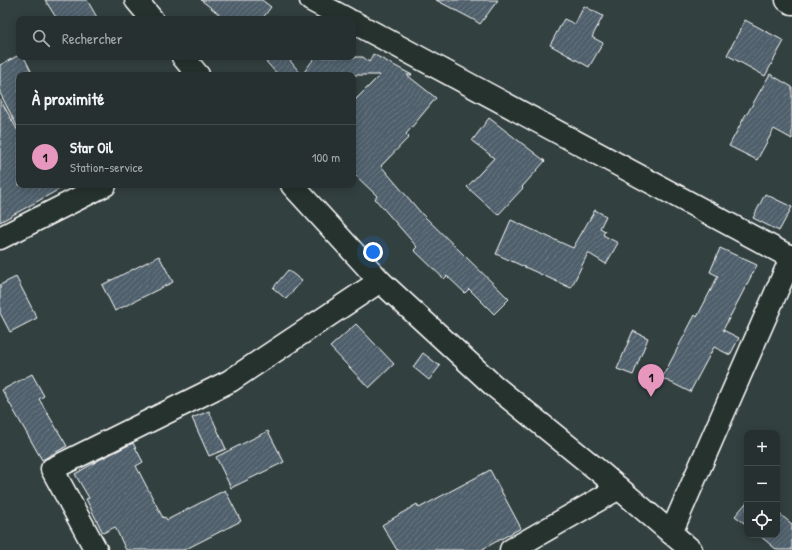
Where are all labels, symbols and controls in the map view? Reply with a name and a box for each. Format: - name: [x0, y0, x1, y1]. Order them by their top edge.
- search box: [16, 16, 356, 60]
- icon: search: [30, 27, 52, 49]
- text: Rechercher: [62, 28, 123, 49]
- text: À proximité: [32, 87, 104, 110]
- text: Star Oil: [70, 137, 113, 158]
- text: 1: [43, 148, 47, 166]
- text: 100 m: [312, 148, 340, 166]
- text: Station-service: [70, 158, 143, 176]
- your location: [363, 242, 383, 262]
- pin: 1: [638, 364, 664, 397]
- map controls: [744, 430, 780, 538]
- button: +: [744, 430, 780, 466]
- button: −: [744, 466, 780, 502]
- button: locate: [744, 502, 780, 538]

